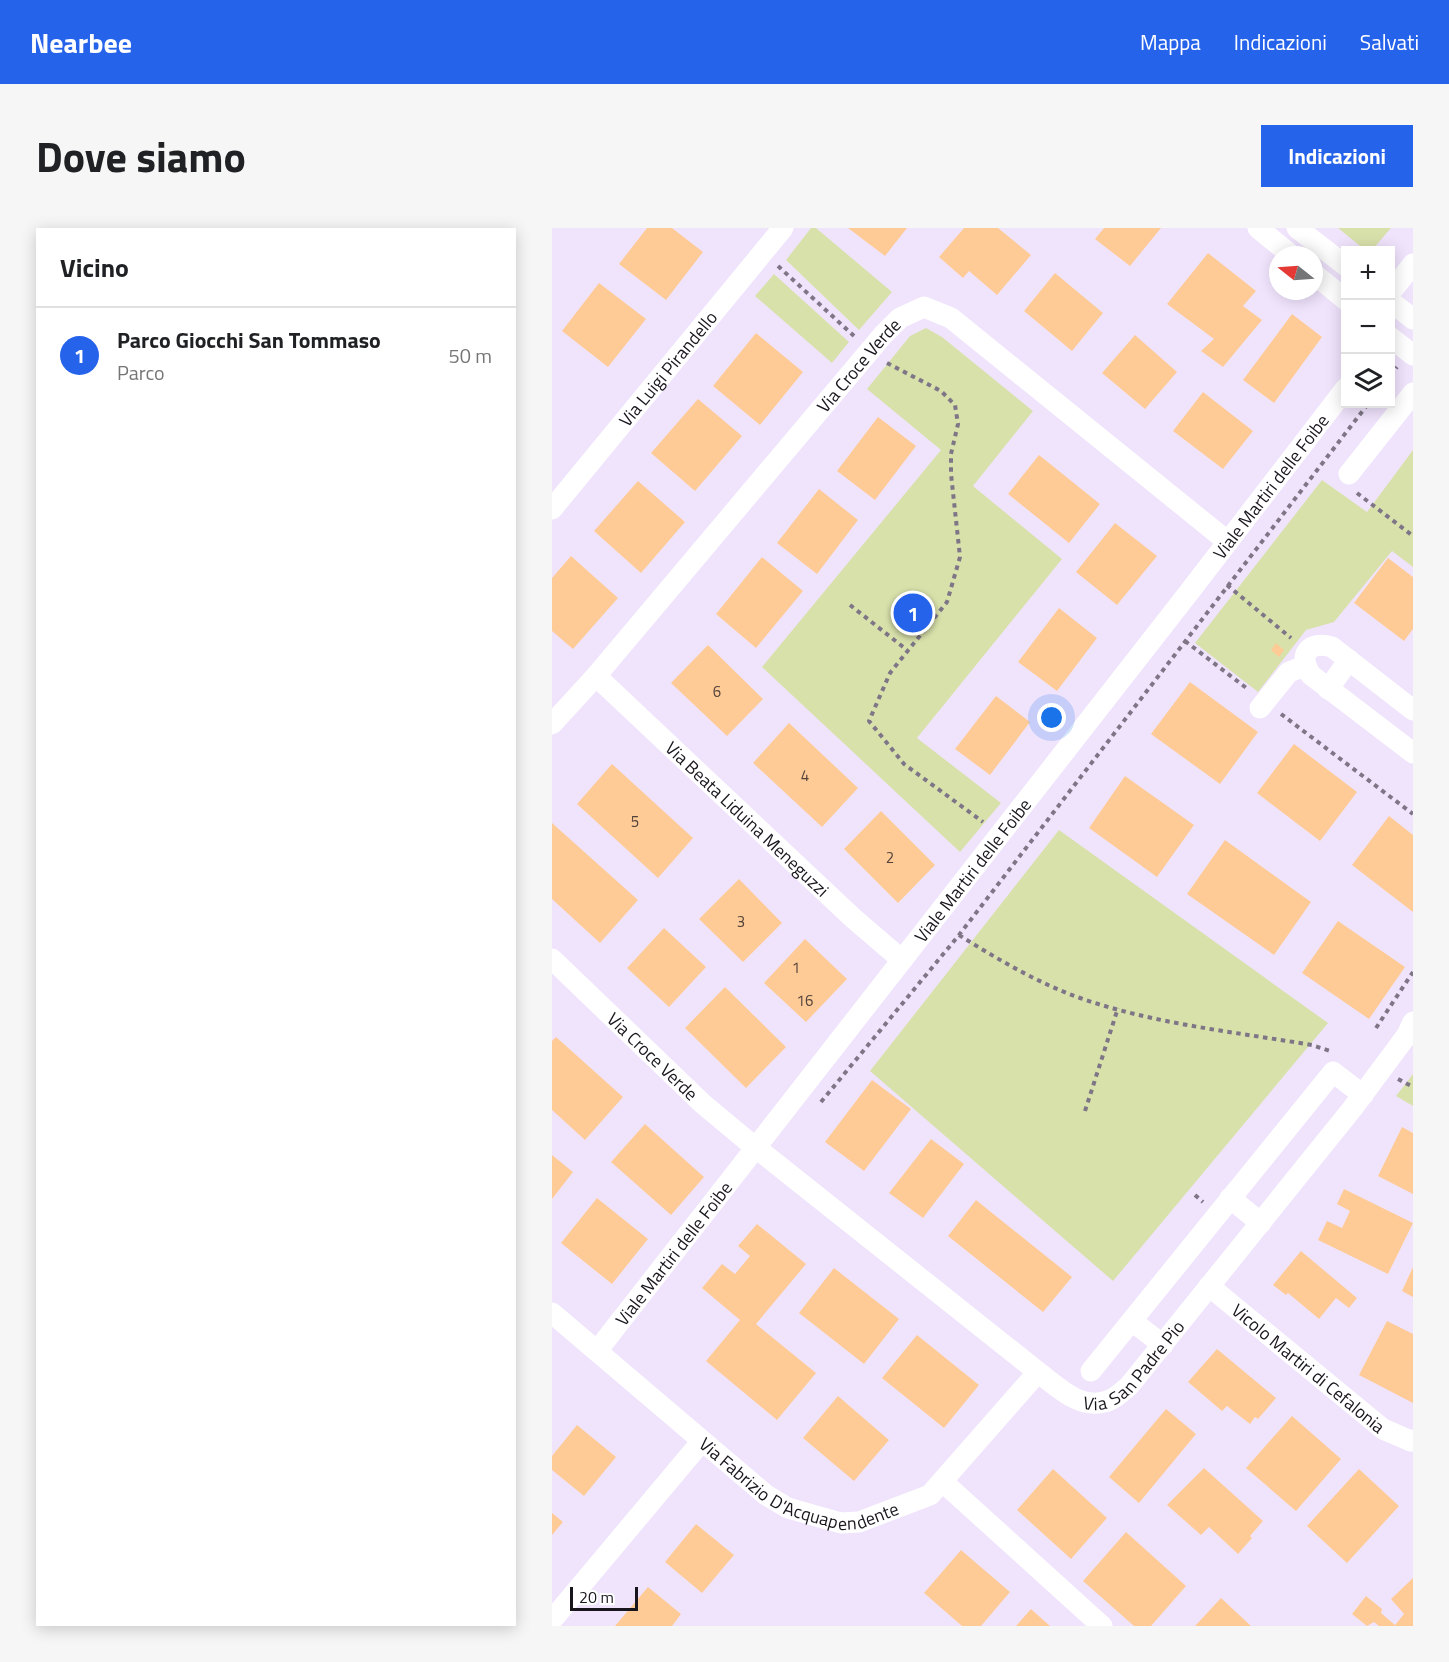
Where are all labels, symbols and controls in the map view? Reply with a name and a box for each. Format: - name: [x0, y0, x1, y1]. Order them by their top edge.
- text: Nearbee: [30, 21, 132, 64]
- text: Mappa: [1140, 26, 1201, 58]
- text: Indicazioni: [1234, 26, 1327, 58]
- text: Salvati: [1360, 26, 1419, 58]
- text: Dove siamo: [36, 124, 246, 188]
- button: Indicazioni: [1261, 125, 1413, 187]
- north arrow: [1269, 246, 1323, 300]
- map controls: [1341, 246, 1395, 408]
- button: +: [1341, 246, 1395, 300]
- text: Vicino: [60, 248, 129, 287]
- button: −: [1341, 300, 1395, 354]
- street label: Via Luigi Pirandello: [612, 305, 723, 432]
- street label: Via Croce Verde: [810, 311, 907, 418]
- text: Parco Giocchi San Tommaso: [117, 323, 381, 357]
- text: 1: [74, 340, 85, 371]
- text: 50 m: [448, 340, 492, 371]
- button: layers: [1341, 354, 1395, 408]
- text: Parco: [117, 357, 165, 388]
- street label: Viale Martiri delle Foibe: [1206, 408, 1335, 565]
- pin: 1: [894, 590, 932, 636]
- house number: 6: [713, 680, 721, 703]
- your location: [1037, 703, 1066, 732]
- street label: Via Beata Liduina Meneguzzi: [659, 735, 835, 903]
- house number: 4: [801, 764, 809, 787]
- street label: Viale Martiri delle Foibe: [907, 792, 1037, 948]
- house number: 5: [631, 810, 639, 833]
- house number: 2: [886, 846, 894, 869]
- house number: 3: [737, 910, 745, 933]
- house number: 1: [792, 956, 800, 979]
- house number: 16: [797, 989, 813, 1012]
- street label: Via Croce Verde: [601, 1006, 705, 1106]
- street label: Viale Martiri delle Foibe: [608, 1175, 738, 1331]
- street label: Vicolo Martiri di Cefalonia: [1226, 1297, 1391, 1439]
- street label: Via San Padre Pio: [1081, 1314, 1191, 1417]
- street label: Via Fabrizio D'Acquapendente: [693, 1430, 902, 1537]
- scale bar: [570, 1584, 638, 1612]
- text: 20 m: [579, 1585, 614, 1609]

